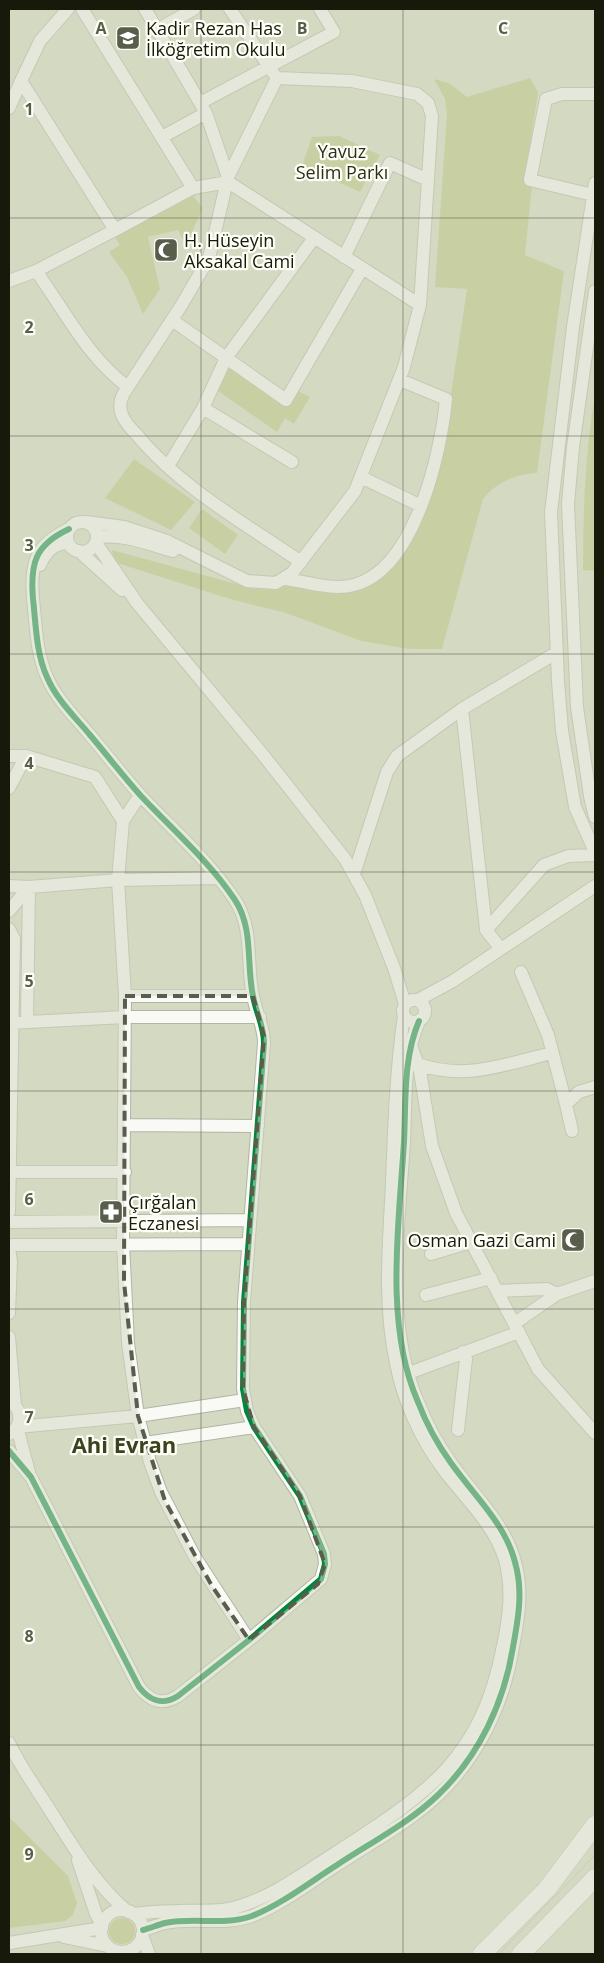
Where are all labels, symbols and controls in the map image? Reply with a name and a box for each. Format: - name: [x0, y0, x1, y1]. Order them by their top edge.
- place label: Kadir Rezan Has İlköğretim Okulu: [146, 16, 285, 61]
- text: A: [95, 17, 107, 39]
- text: B: [297, 17, 307, 39]
- text: C: [498, 17, 508, 39]
- school or university icon: Kadir Rezan Has İlköğretim Okulu: [115, 25, 141, 51]
- text: 1: [24, 98, 34, 120]
- park label: Yavuz Selim Parkı: [296, 139, 388, 184]
- place label: H. Hüseyin Aksakal Cami: [184, 228, 295, 273]
- mosque icon: H. Hüseyin Aksakal Cami: [153, 237, 179, 263]
- text: 2: [24, 316, 34, 338]
- text: 3: [24, 534, 34, 556]
- text: 4: [24, 752, 34, 774]
- text: 5: [24, 970, 34, 992]
- text: 6: [24, 1188, 34, 1210]
- place label: Çırğalan Eczanesi: [128, 1190, 199, 1235]
- pharmacy icon: Çırğalan Eczanesi: [98, 1199, 124, 1225]
- mosque icon: Osman Gazi Cami: [560, 1227, 586, 1253]
- place label: Osman Gazi Cami: [408, 1228, 556, 1252]
- text: 7: [24, 1406, 34, 1428]
- district label: Ahi Evran: [72, 1429, 176, 1459]
- text: 8: [24, 1625, 34, 1647]
- text: 9: [24, 1843, 34, 1865]

